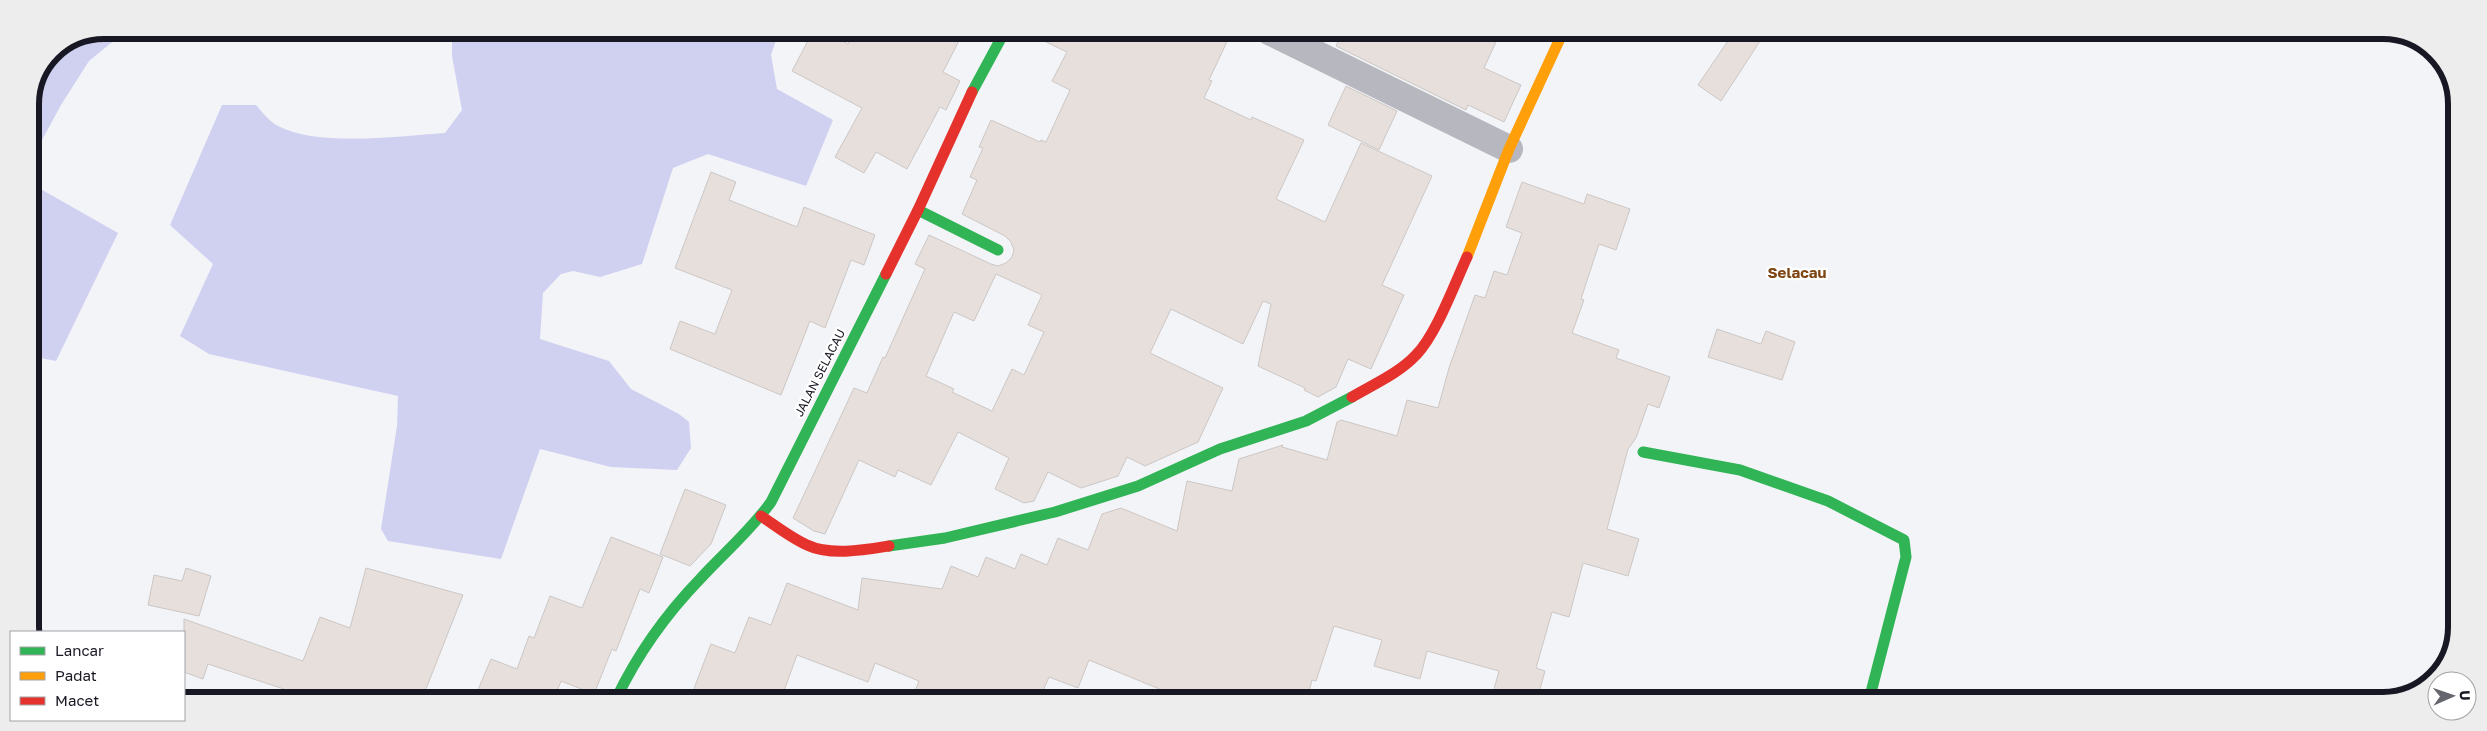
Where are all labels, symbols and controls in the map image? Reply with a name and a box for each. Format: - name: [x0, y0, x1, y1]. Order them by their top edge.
- district label: Selacau: [1768, 263, 1827, 281]
- street label: JALAN SELACAU: [791, 327, 848, 419]
- legend: [10, 631, 185, 721]
- text: Lancar: [55, 641, 104, 659]
- text: Padat: [55, 666, 97, 684]
- north arrow: [2427, 671, 2477, 721]
- text: U: [2457, 690, 2474, 701]
- text: Macet: [55, 691, 99, 709]

